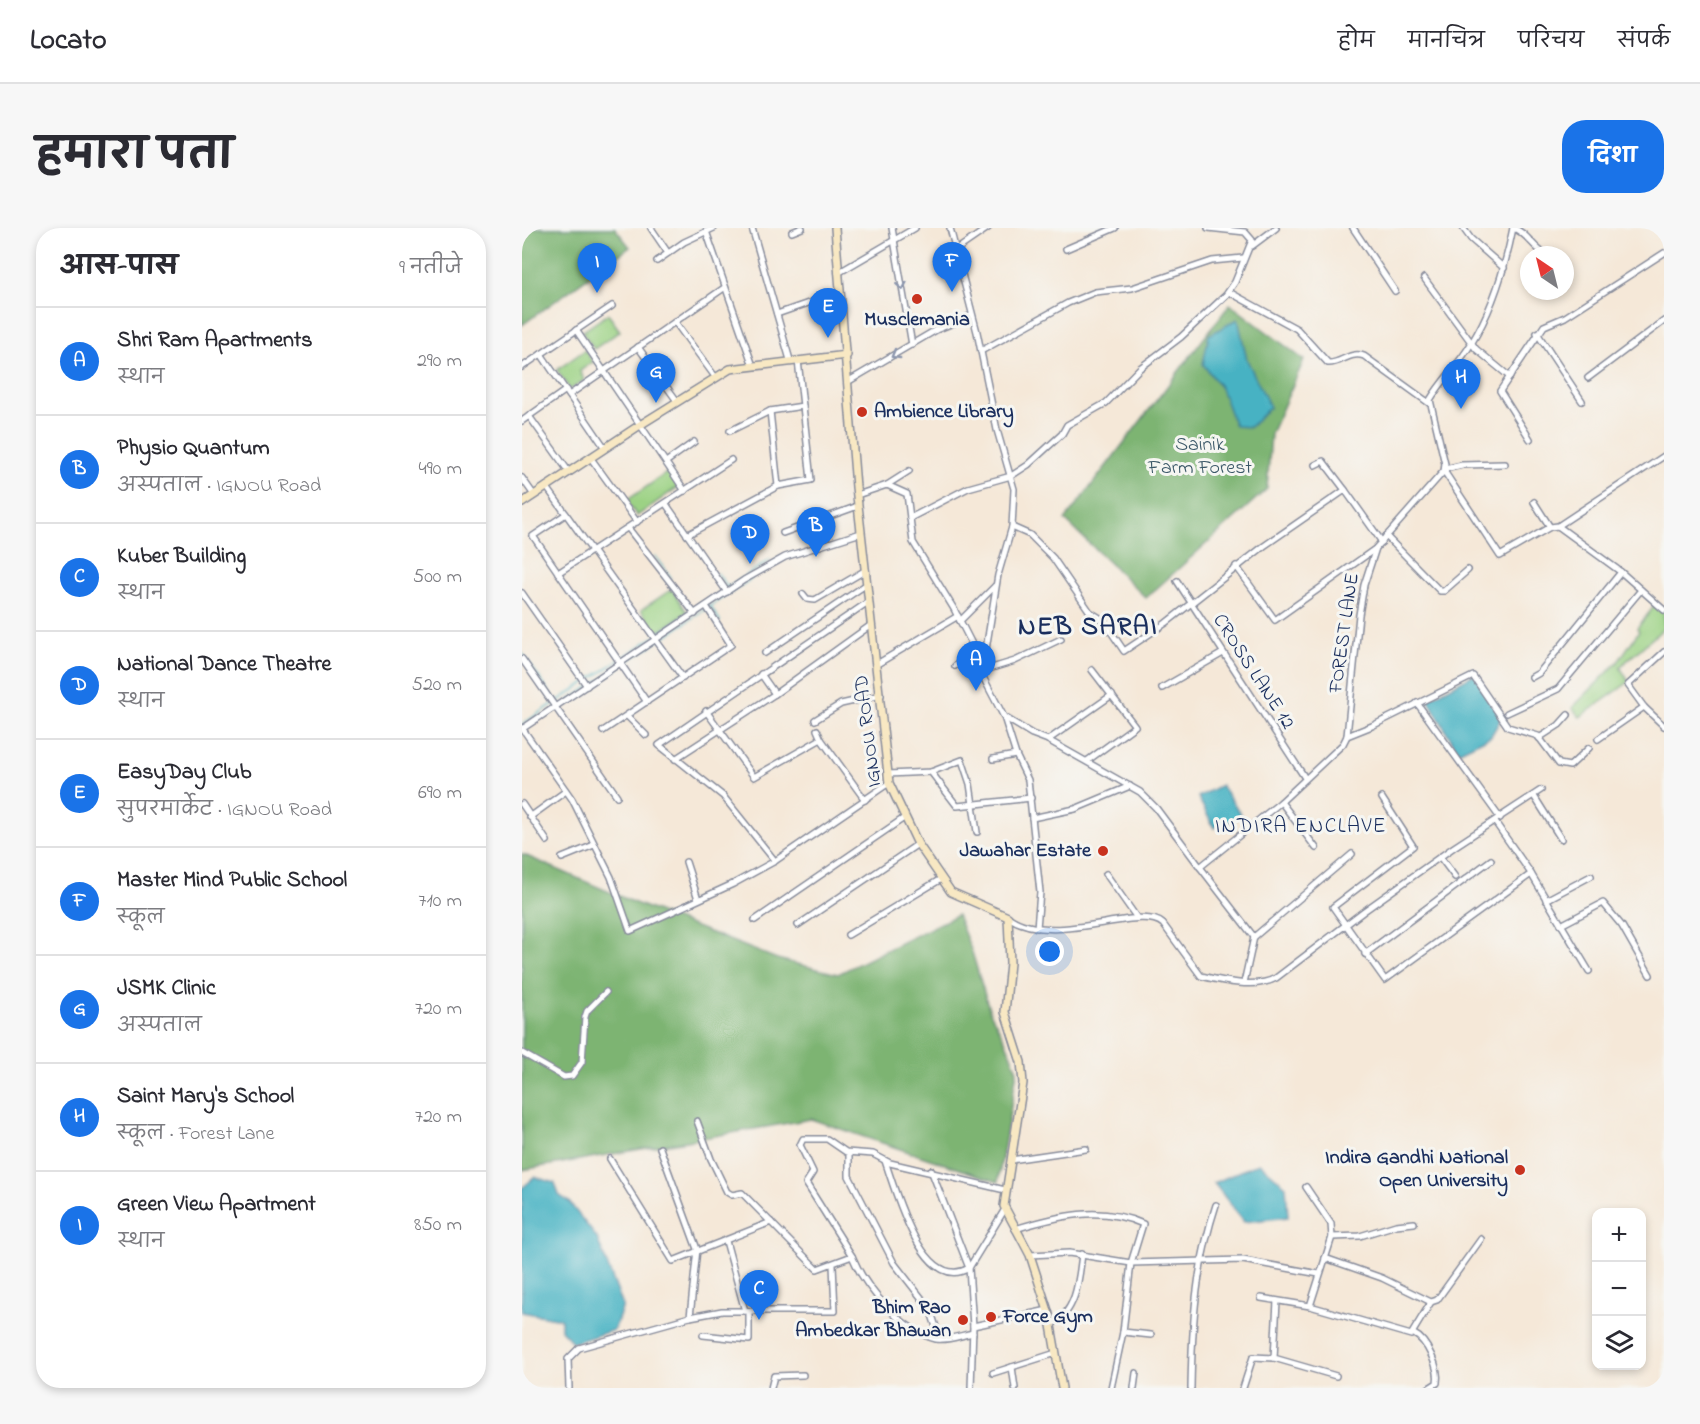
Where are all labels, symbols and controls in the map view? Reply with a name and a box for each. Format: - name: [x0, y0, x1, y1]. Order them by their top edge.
- text: Locato: [30, 21, 106, 62]
- text: होम: [1338, 27, 1375, 57]
- text: मानचित्र: [1408, 27, 1485, 57]
- text: परिचय: [1518, 27, 1584, 57]
- text: संपर्क: [1617, 27, 1670, 57]
- button: दिशा: [1562, 120, 1664, 193]
- text: हमारा पता: [36, 126, 233, 187]
- pin: F: [932, 242, 972, 292]
- pin: I: [578, 244, 616, 293]
- north arrow: [1520, 246, 1574, 300]
- text: आस-पास: [60, 249, 178, 287]
- text: 9 नतीजे: [399, 254, 462, 283]
- one-way arrow: [895, 280, 908, 290]
- pin: E: [808, 288, 848, 338]
- marker: Musclemania: [910, 292, 924, 306]
- place label: Musclemania: [864, 306, 970, 335]
- text: Shri Ram Apartments: [117, 325, 312, 357]
- text: A: [73, 347, 86, 376]
- text: 290 m: [417, 347, 462, 376]
- one-way arrow: [890, 348, 901, 359]
- pin: G: [636, 354, 676, 403]
- pin: H: [1442, 360, 1480, 409]
- text: स्थान: [117, 364, 164, 393]
- place label: Ambience Library: [874, 398, 1014, 428]
- marker: Ambience Library: [855, 405, 869, 419]
- park label: Sainik Farm Forest: [1147, 431, 1252, 483]
- text: Physio Quantum: [117, 433, 270, 465]
- text: B: [73, 455, 86, 484]
- text: 490 m: [419, 455, 462, 484]
- text: अस्पताल · IGNOU Road: [117, 472, 321, 501]
- pin: B: [796, 508, 836, 557]
- pin: D: [730, 514, 770, 564]
- text: Kuber Building: [117, 541, 246, 573]
- text: C: [74, 563, 85, 592]
- text: 500 m: [413, 563, 462, 592]
- street label: FOREST LANE: [1322, 571, 1368, 696]
- text: स्थान: [117, 580, 164, 609]
- street label: CROSS LANE 12: [1205, 608, 1301, 736]
- district label: NEB SARAI: [1018, 609, 1158, 647]
- pin: A: [956, 642, 996, 691]
- text: National Dance Theatre: [117, 649, 331, 681]
- text: D: [72, 671, 87, 700]
- text: 520 m: [411, 671, 462, 700]
- street label: IGNOU ROAD: [848, 673, 890, 789]
- text: स्थान: [117, 688, 164, 717]
- text: EasyDay Club: [117, 757, 251, 789]
- text: E: [73, 779, 86, 808]
- text: 690 m: [418, 779, 462, 808]
- text: सुपरमार्केट · IGNOU Road: [117, 796, 332, 825]
- district label: INDIRA ENCLAVE: [1215, 812, 1387, 842]
- place label: Jawahar Estate: [960, 837, 1092, 866]
- marker: Jawahar Estate: [1096, 844, 1110, 858]
- text: Master Mind Public School: [117, 865, 347, 897]
- text: F: [73, 887, 86, 916]
- text: 710 m: [418, 887, 462, 916]
- text: स्कूल: [117, 904, 165, 933]
- your location: [1035, 937, 1064, 966]
- text: JSMK Clinic: [117, 973, 216, 1005]
- text: G: [73, 995, 86, 1024]
- text: 720 m: [415, 995, 462, 1024]
- text: अस्पताल: [117, 1012, 202, 1041]
- text: Saint Mary's School: [117, 1081, 294, 1113]
- text: H: [74, 1103, 85, 1132]
- text: 720 m: [415, 1103, 462, 1132]
- text: स्कूल · Forest Lane: [117, 1120, 274, 1149]
- place label: Indira Gandhi National Open University: [1325, 1144, 1508, 1197]
- marker: Indira Gandhi National Open University: [1513, 1163, 1527, 1177]
- text: Green View Apartment: [117, 1189, 316, 1221]
- map controls: [1592, 1208, 1646, 1370]
- button: +: [1592, 1208, 1646, 1262]
- text: I: [77, 1211, 82, 1240]
- text: 850 m: [414, 1211, 462, 1240]
- text: स्थान: [117, 1228, 164, 1257]
- button: −: [1592, 1262, 1646, 1316]
- pin: C: [740, 1270, 778, 1320]
- place label: Bhim Rao Ambedkar Bhawan: [795, 1294, 951, 1346]
- place label: Force Gym: [1002, 1303, 1093, 1333]
- marker: Force Gym: [984, 1310, 998, 1324]
- marker: Bhim Rao Ambedkar Bhawan: [956, 1313, 970, 1327]
- button: layers: [1592, 1316, 1646, 1370]

